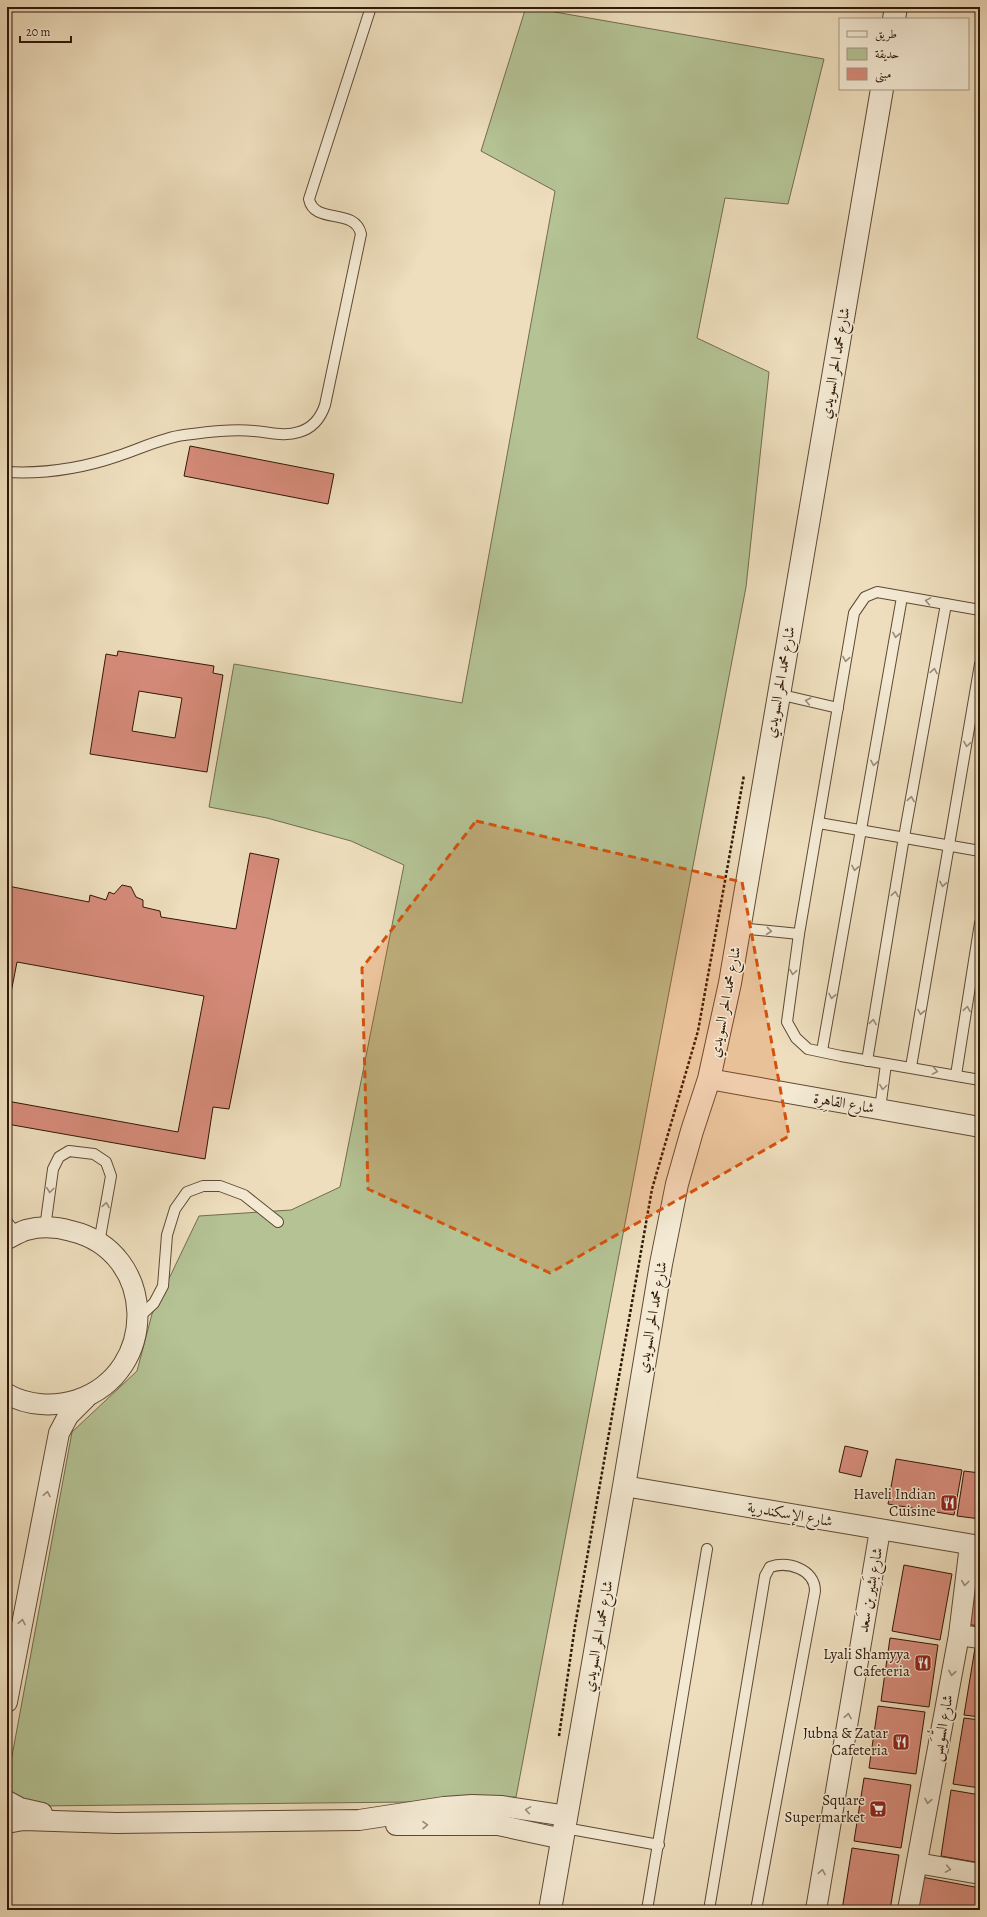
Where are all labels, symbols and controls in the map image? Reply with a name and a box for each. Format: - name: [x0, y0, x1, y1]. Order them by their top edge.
- scale bar: [20, 18, 71, 44]
- legend: [839, 18, 969, 90]
- text: 20 m: [26, 24, 50, 40]
- text: طريق: [875, 26, 897, 42]
- text: حديقة: [875, 46, 899, 62]
- text: مبنى: [875, 66, 891, 83]
- street label: شارع محمد الحر السويدي: [815, 306, 858, 421]
- one-way arrow: [925, 597, 931, 606]
- street label: شارع محمد الحر السويدي: [760, 625, 803, 740]
- one-way arrow: [892, 632, 900, 638]
- one-way arrow: [842, 656, 851, 662]
- one-way arrow: [929, 668, 938, 674]
- one-way arrow: [805, 697, 811, 705]
- one-way arrow: [963, 741, 972, 747]
- one-way arrow: [870, 760, 878, 766]
- one-way arrow: [906, 796, 915, 802]
- one-way arrow: [851, 865, 860, 871]
- one-way arrow: [939, 881, 948, 887]
- one-way arrow: [890, 891, 898, 897]
- one-way arrow: [766, 926, 772, 935]
- street label: شارع محمد الحر السويدي: [704, 945, 749, 1060]
- one-way arrow: [789, 969, 798, 976]
- one-way arrow: [828, 993, 837, 999]
- one-way arrow: [962, 1006, 971, 1012]
- one-way arrow: [917, 1009, 926, 1015]
- one-way arrow: [868, 1019, 877, 1025]
- one-way arrow: [932, 1067, 938, 1075]
- one-way arrow: [879, 1084, 888, 1090]
- street label: شارع القاهِرة: [811, 1088, 876, 1121]
- one-way arrow: [46, 1187, 55, 1194]
- one-way arrow: [101, 1202, 109, 1208]
- street label: شارع محمد الحر السويدي: [632, 1260, 675, 1375]
- place label: Haveli Indian Cuisine: [853, 1484, 936, 1521]
- one-way arrow: [43, 1491, 51, 1498]
- restaurant icon: Haveli Indian Cuisine: [939, 1493, 959, 1513]
- street label: شارع الإسكندرية: [745, 1497, 834, 1534]
- street label: شارع بَشِير بن سَعد: [852, 1546, 890, 1635]
- street label: شارع محمد الحر السويدي: [578, 1579, 621, 1694]
- one-way arrow: [961, 1580, 970, 1587]
- one-way arrow: [18, 1619, 26, 1625]
- place label: Lyali Shamyya Cafeteria: [823, 1644, 910, 1681]
- restaurant icon: Lyali Shamyya Cafeteria: [913, 1653, 933, 1673]
- one-way arrow: [948, 1670, 956, 1676]
- street label: شارع السُّوَيس: [922, 1692, 961, 1764]
- one-way arrow: [844, 1713, 852, 1719]
- place label: Jubna & Zatar Cafeteria: [803, 1723, 888, 1760]
- restaurant icon: Jubna & Zatar Cafeteria: [891, 1732, 911, 1752]
- place label: Square Supermarket: [785, 1790, 865, 1827]
- one-way arrow: [924, 1798, 933, 1804]
- supermarket icon: Square Supermarket: [868, 1799, 888, 1819]
- one-way arrow: [525, 1806, 531, 1815]
- one-way arrow: [422, 1821, 428, 1829]
- one-way arrow: [945, 1864, 951, 1872]
- one-way arrow: [817, 1868, 826, 1875]

